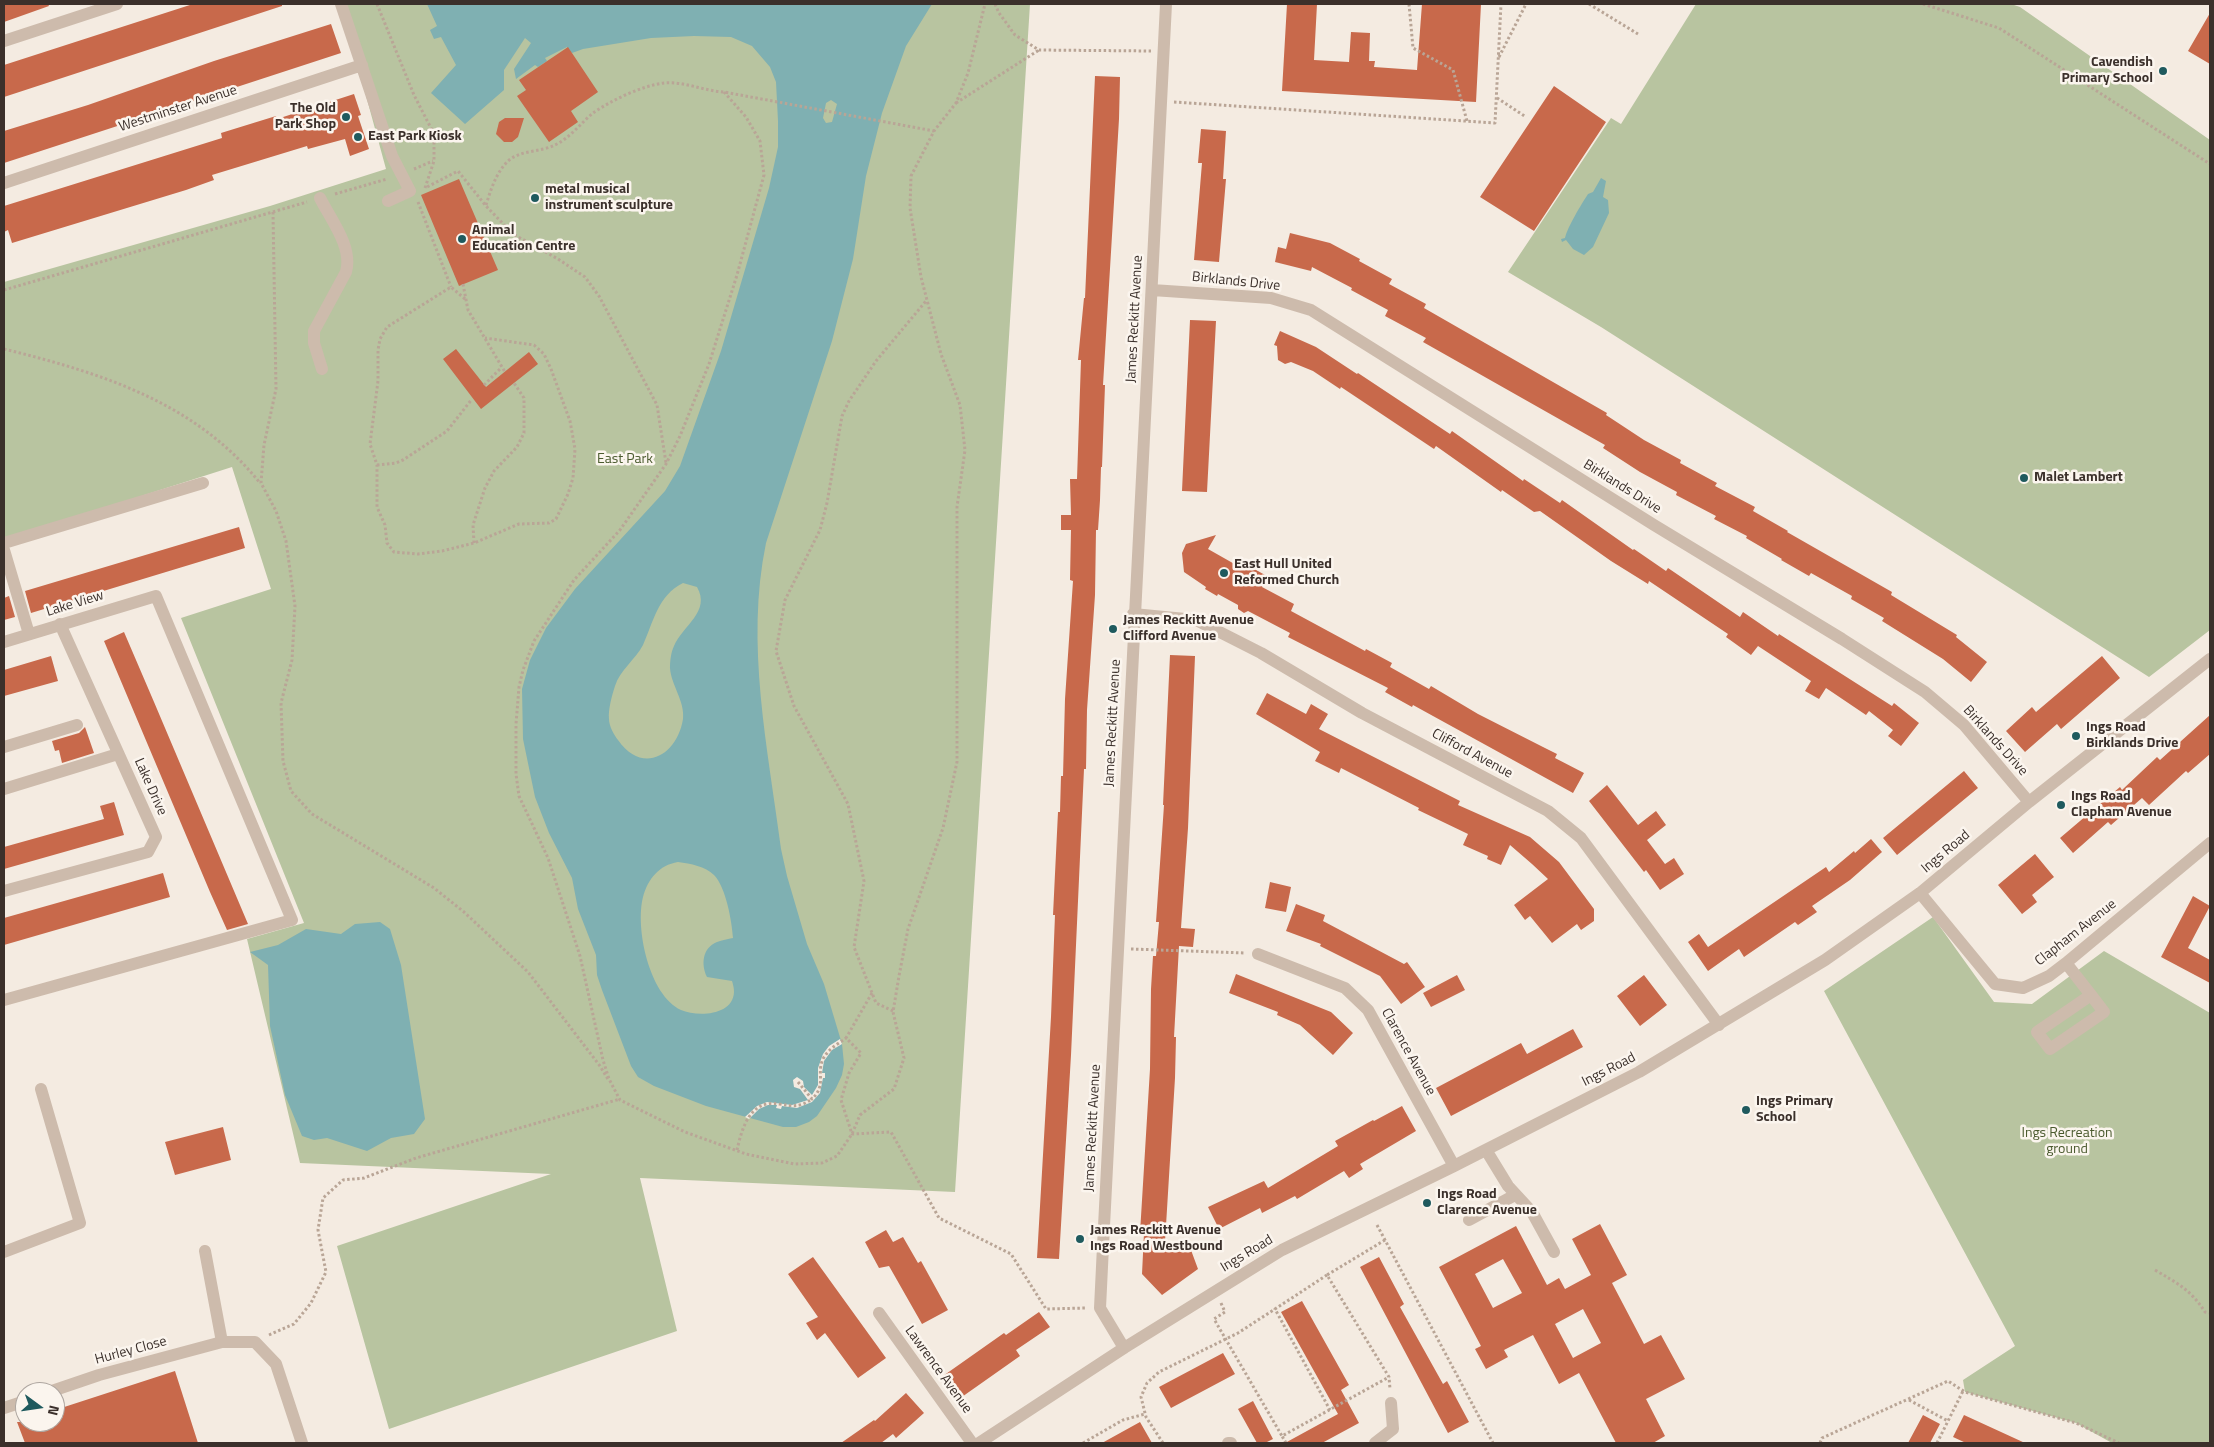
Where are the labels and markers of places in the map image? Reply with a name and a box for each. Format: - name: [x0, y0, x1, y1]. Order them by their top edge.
- place label: Cavendish Primary School: [2061, 55, 2153, 88]
- marker: Cavendish Primary School: [2157, 65, 2169, 77]
- place label: The Old Park Shop: [275, 101, 336, 134]
- marker: The Old Park Shop: [340, 111, 352, 123]
- place label: East Park Kiosk: [368, 129, 462, 145]
- marker: East Park Kiosk: [352, 131, 364, 143]
- place label: metal musical instrument sculpture: [545, 182, 673, 214]
- marker: metal musical instrument sculpture: [529, 192, 541, 204]
- place label: Animal Education Centre: [472, 223, 575, 256]
- marker: Animal Education Centre: [456, 233, 468, 245]
- place label: Malet Lambert: [2034, 470, 2123, 486]
- marker: Malet Lambert: [2018, 472, 2030, 484]
- place label: East Hull United Reformed Church: [1234, 557, 1339, 590]
- marker: East Hull United Reformed Church: [1218, 567, 1230, 579]
- place label: James Reckitt Avenue Clifford Avenue: [1123, 613, 1254, 646]
- marker: James Reckitt Avenue Clifford Avenue: [1107, 623, 1119, 635]
- place label: Ings Road Birklands Drive: [2086, 720, 2178, 752]
- marker: Ings Road Birklands Drive: [2070, 730, 2082, 742]
- place label: Ings Road Clapham Avenue: [2071, 789, 2172, 822]
- marker: Ings Road Clapham Avenue: [2055, 799, 2067, 811]
- place label: Ings Primary School: [1756, 1094, 1833, 1126]
- marker: Ings Primary School: [1740, 1104, 1752, 1116]
- place label: Ings Road Clarence Avenue: [1437, 1187, 1537, 1220]
- marker: Ings Road Clarence Avenue: [1421, 1197, 1433, 1209]
- place label: James Reckitt Avenue Ings Road Westbound: [1090, 1223, 1223, 1256]
- marker: James Reckitt Avenue Ings Road Westbound: [1074, 1233, 1086, 1245]

